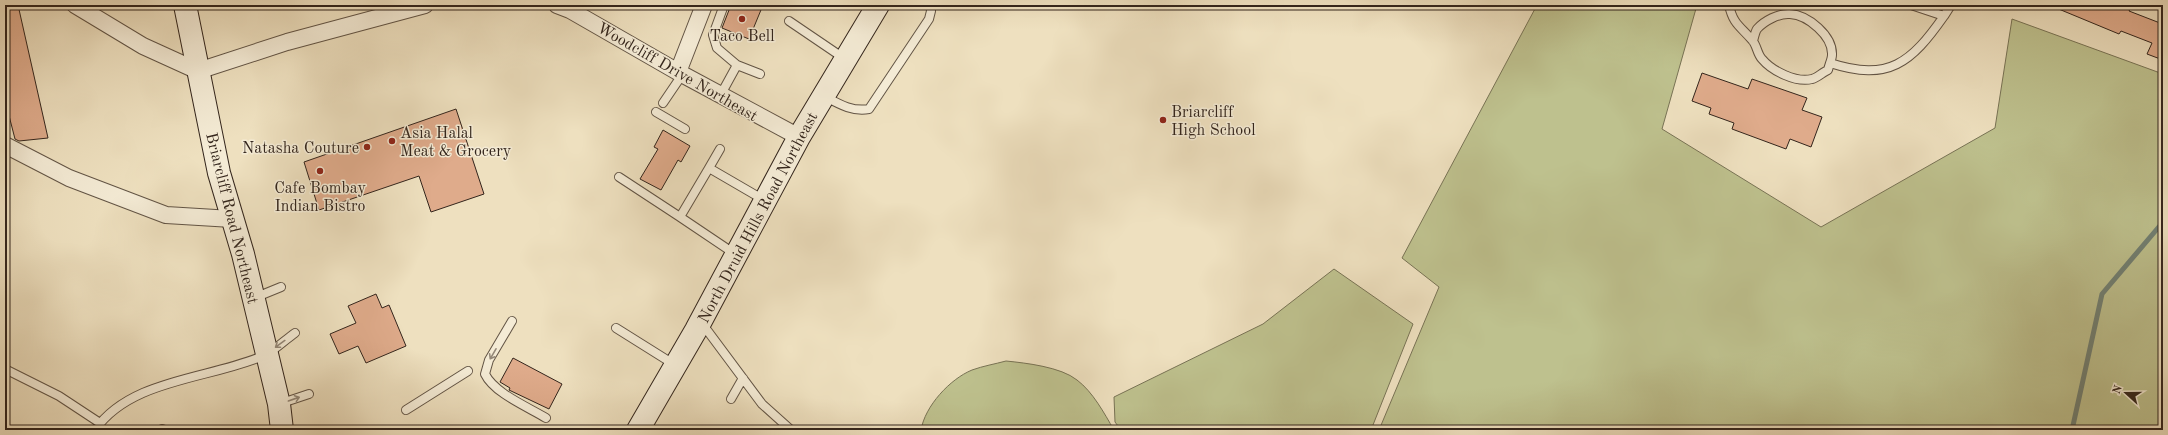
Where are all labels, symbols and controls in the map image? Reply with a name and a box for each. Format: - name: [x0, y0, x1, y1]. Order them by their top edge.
- marker: Taco Bell: [737, 14, 747, 24]
- street label: Woodcliff Drive Northeast: [594, 20, 760, 125]
- place label: Taco Bell: [710, 29, 774, 45]
- place label: Briarcliff High School: [1171, 105, 1256, 139]
- street label: North Druid Hills Road Northeast: [696, 109, 822, 326]
- marker: Briarcliff High School: [1158, 115, 1168, 125]
- place label: Asia Halal Meat & Grocery: [400, 126, 512, 160]
- street label: Briarcliff Road Northeast: [202, 131, 260, 306]
- marker: Asia Halal Meat & Grocery: [387, 136, 397, 146]
- place label: Natasha Couture: [242, 141, 359, 157]
- marker: Natasha Couture: [362, 142, 372, 152]
- marker: Cafe Bombay Indian Bistro: [315, 166, 325, 176]
- place label: Cafe Bombay Indian Bistro: [274, 181, 366, 215]
- one-way arrow: [275, 340, 286, 348]
- one-way arrow: [488, 348, 496, 360]
- north arrow: [2106, 373, 2146, 413]
- text: N: [2111, 384, 2125, 396]
- one-way arrow: [287, 395, 300, 402]

